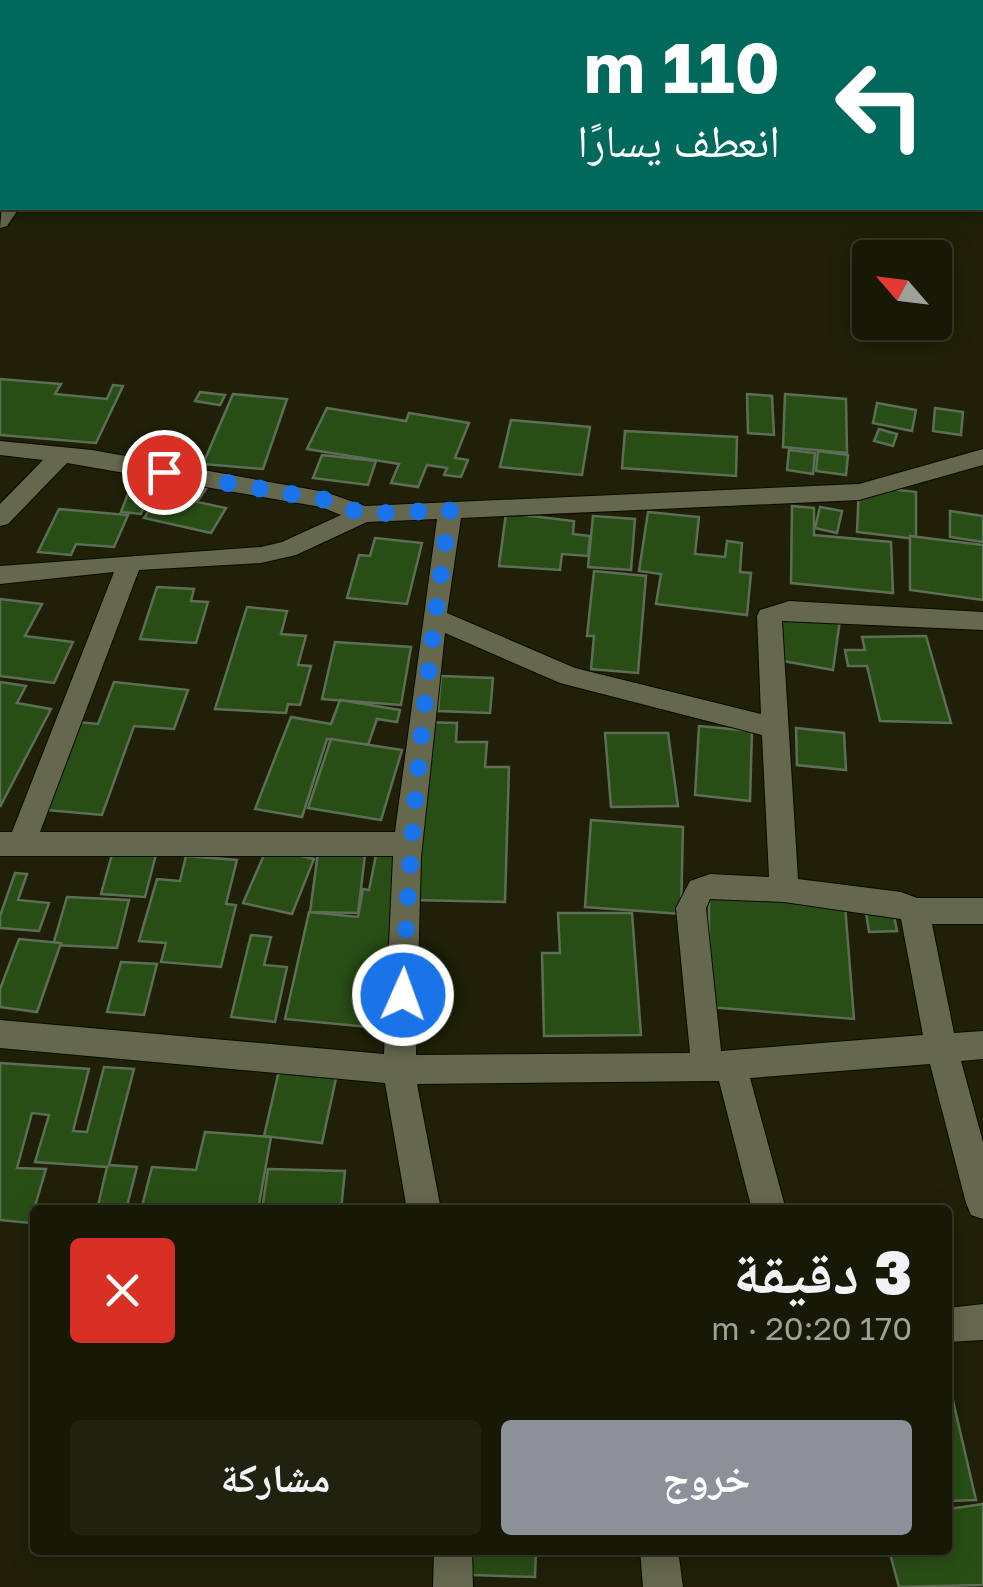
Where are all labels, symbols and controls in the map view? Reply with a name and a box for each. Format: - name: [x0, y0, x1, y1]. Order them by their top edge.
- text: 110 m: [584, 24, 780, 108]
- icon: left: [815, 40, 945, 170]
- text: انعطف يسارًا: [577, 113, 780, 167]
- north arrow: [852, 240, 952, 340]
- map controls: [852, 240, 952, 340]
- pin: [122, 430, 207, 515]
- icon: arrive: [137, 445, 192, 500]
- position arrow: [351, 943, 455, 1047]
- text: 3 دقيقة: [733, 1235, 912, 1307]
- button: close: [70, 1238, 175, 1343]
- text: 170 m · 20:20: [711, 1309, 912, 1347]
- button: مشاركة: [70, 1420, 481, 1535]
- button: خروج: [501, 1420, 912, 1535]

